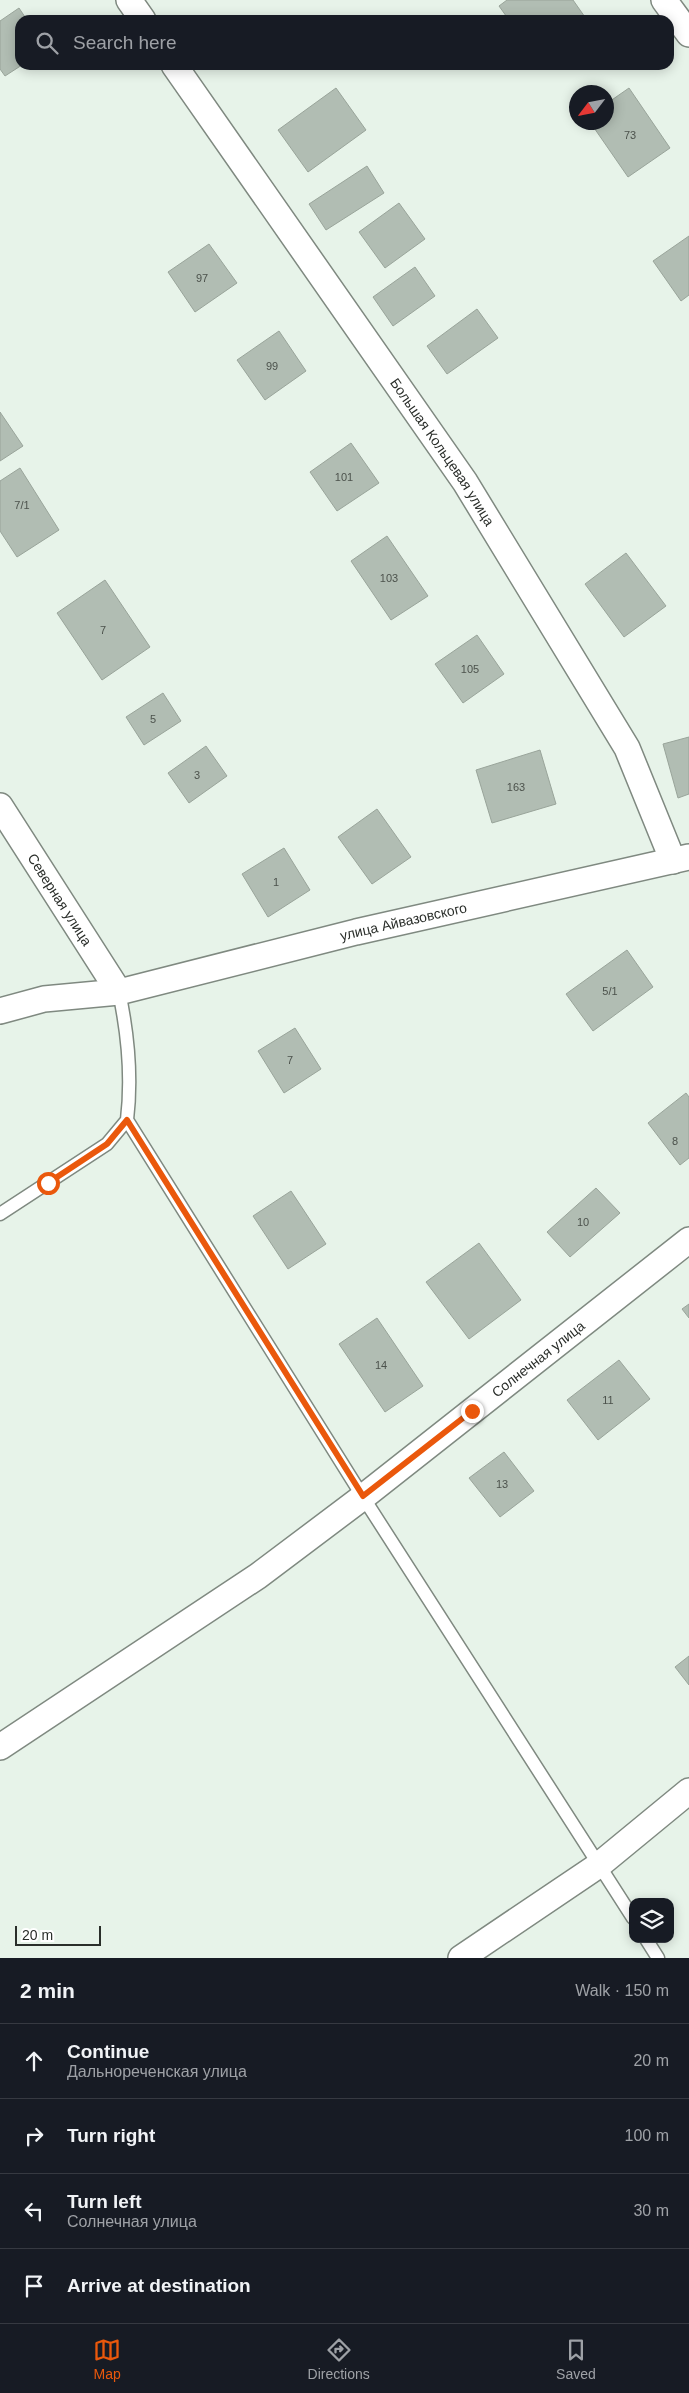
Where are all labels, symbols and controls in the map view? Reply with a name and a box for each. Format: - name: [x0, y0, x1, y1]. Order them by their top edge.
- search box: [15, 15, 674, 70]
- icon: search: [33, 29, 61, 57]
- text: Search here: [73, 32, 177, 53]
- north arrow: [569, 85, 614, 130]
- house number: 73: [624, 129, 636, 141]
- house number: 97: [196, 272, 208, 284]
- house number: 99: [266, 360, 278, 372]
- street label: Большая Кольцевая улица: [387, 375, 498, 529]
- house number: 101: [335, 471, 353, 483]
- house number: 7/1: [14, 499, 30, 511]
- house number: 103: [380, 572, 398, 584]
- house number: 7: [100, 624, 106, 636]
- house number: 105: [461, 663, 479, 675]
- house number: 5: [150, 713, 156, 725]
- house number: 3: [194, 769, 200, 781]
- house number: 163: [507, 781, 525, 793]
- street label: Северная улица: [24, 850, 95, 949]
- house number: 1: [273, 876, 279, 888]
- street label: улица Айвазовского: [338, 899, 469, 944]
- house number: 5/1: [602, 985, 618, 997]
- house number: 7: [287, 1054, 293, 1066]
- house number: 8: [672, 1135, 678, 1147]
- route start: [37, 1172, 60, 1195]
- house number: 10: [577, 1216, 589, 1228]
- street label: Солнечная улица: [489, 1317, 588, 1400]
- house number: 14: [375, 1359, 387, 1371]
- house number: 11: [602, 1394, 614, 1406]
- route end: [461, 1400, 484, 1423]
- house number: 13: [496, 1478, 508, 1490]
- map controls: [629, 1898, 674, 1943]
- button: layers: [629, 1898, 674, 1943]
- scale bar: [15, 1923, 101, 1946]
- text: 20 m: [22, 1927, 53, 1943]
- text: 2 min: [20, 1979, 75, 2002]
- text: Walk · 150 m: [575, 1982, 669, 1999]
- text: Continue: [67, 2041, 149, 2062]
- icon: ahead: [20, 2047, 48, 2075]
- text: 20 m: [633, 2052, 669, 2069]
- text: Дальнореченская улица: [67, 2063, 247, 2080]
- icon: right: [20, 2122, 48, 2150]
- text: Turn right: [67, 2125, 155, 2146]
- text: 100 m: [625, 2127, 669, 2144]
- text: Turn left: [67, 2191, 142, 2212]
- icon: left: [20, 2197, 48, 2225]
- text: 30 m: [633, 2202, 669, 2219]
- text: Солнечная улица: [67, 2213, 197, 2230]
- icon: arrive: [20, 2272, 48, 2300]
- text: Arrive at destination: [67, 2275, 251, 2296]
- tab: Map: [93, 2336, 121, 2382]
- tab: Directions: [308, 2336, 370, 2382]
- tab: Saved: [556, 2336, 596, 2382]

